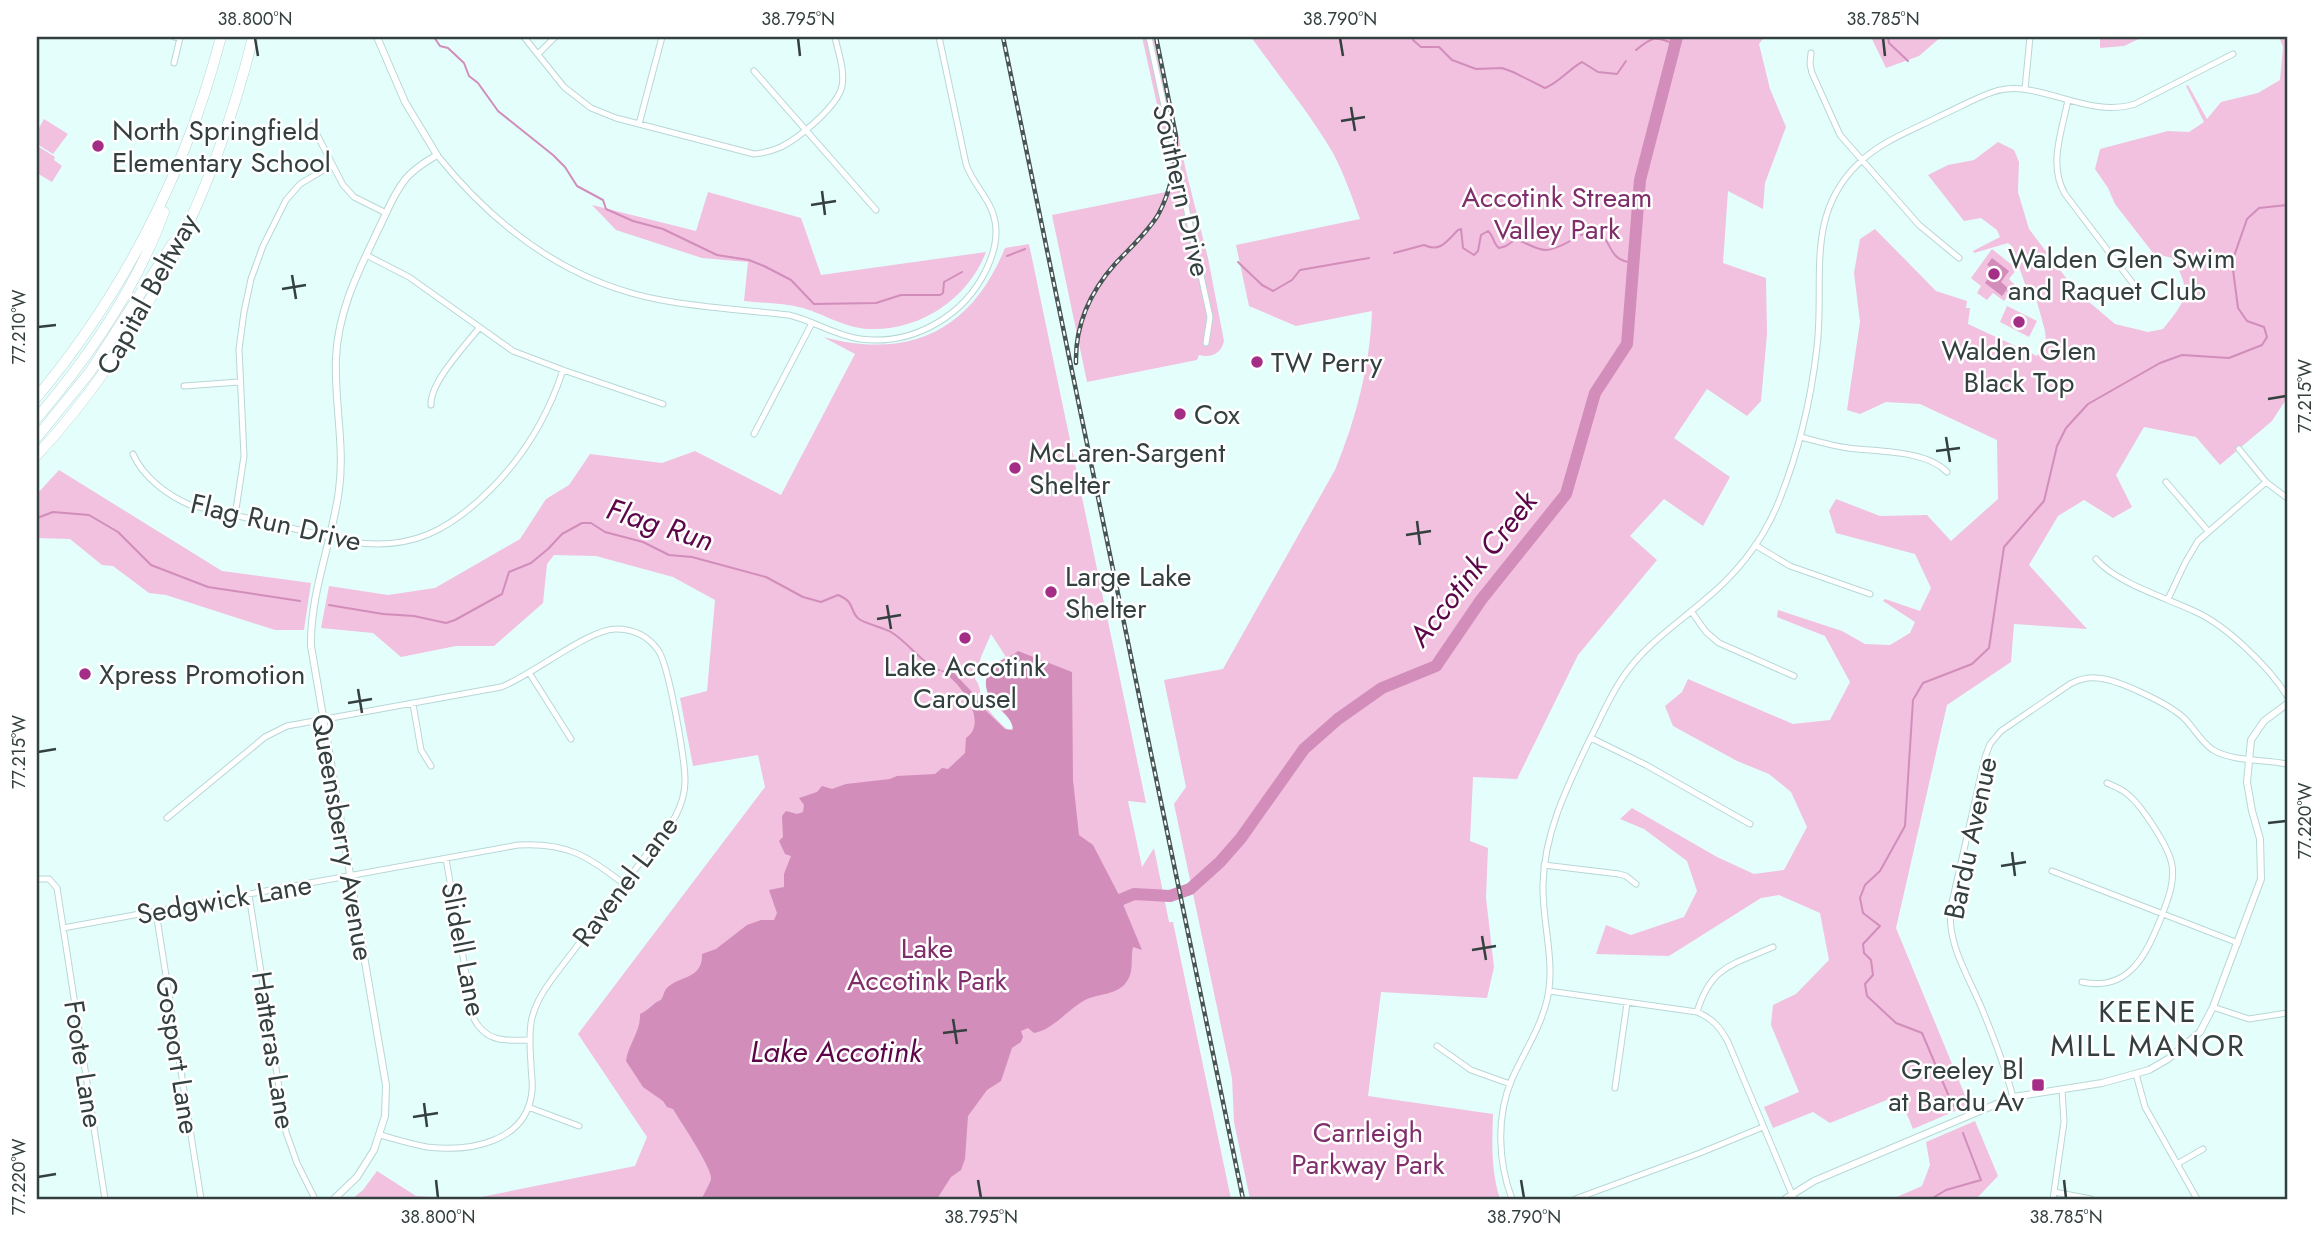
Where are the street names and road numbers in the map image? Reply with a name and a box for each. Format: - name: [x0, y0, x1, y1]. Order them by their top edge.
- street label: Southern Drive: [1142, 100, 1221, 281]
- street label: Capital Beltway: [86, 206, 209, 382]
- street label: Flag Run Drive: [187, 483, 365, 562]
- street label: Queensberry Avenue: [301, 710, 384, 964]
- street label: Bardu Avenue: [1933, 753, 2008, 923]
- street label: Ravenel Lane: [563, 807, 688, 955]
- street label: Sedgwick Lane: [133, 864, 315, 935]
- street label: Slidell Lane: [430, 878, 497, 1020]
- street label: Hatteras Lane: [241, 968, 306, 1132]
- street label: Gosport Lane: [145, 973, 210, 1137]
- street label: Foote Lane: [53, 997, 114, 1131]

